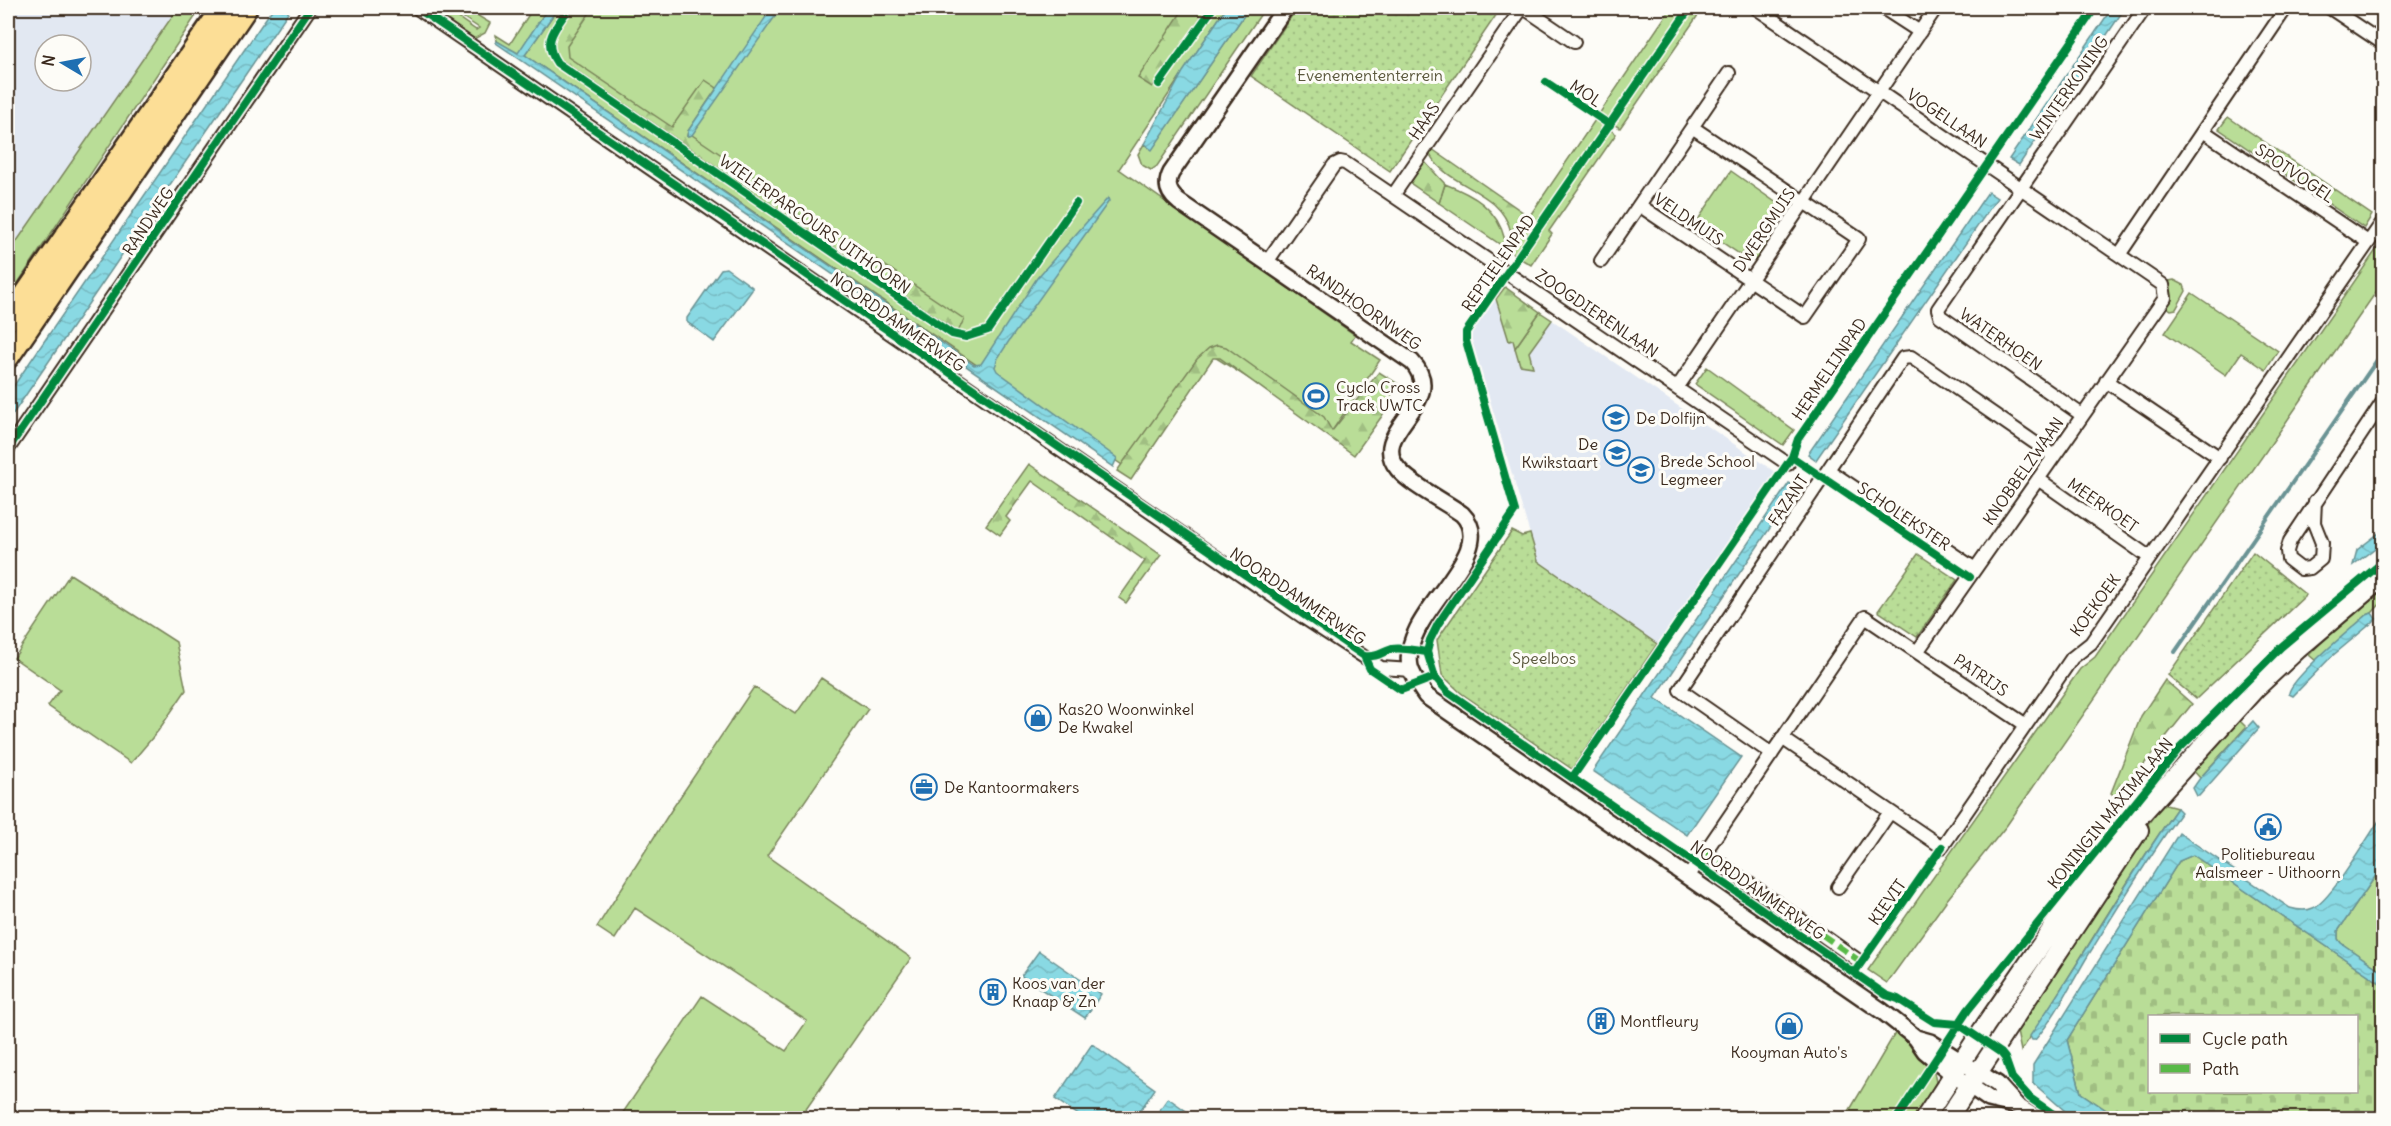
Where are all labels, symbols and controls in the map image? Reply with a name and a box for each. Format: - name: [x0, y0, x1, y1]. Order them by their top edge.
- street label: WINTERKONING: [2026, 32, 2112, 144]
- north arrow: [33, 33, 93, 93]
- text: N: [37, 53, 59, 68]
- park label: Evenemententerrein: [1297, 65, 1443, 85]
- street label: MOL: [1566, 75, 1606, 111]
- street label: VOGELLAAN: [1903, 84, 1991, 152]
- street label: HAAS: [1404, 98, 1444, 144]
- street label: SPOTVOGEL: [2252, 139, 2338, 207]
- street label: WIELERPARCOURS UITHOORN: [716, 150, 914, 298]
- street label: RANDWEG: [118, 183, 178, 259]
- street label: DWERGMUIS: [1729, 184, 1799, 276]
- street label: VELDMUIS: [1651, 189, 1728, 250]
- street label: REPTIELENPAD: [1457, 211, 1539, 315]
- street label: RANDHOORNWEG: [1303, 260, 1425, 354]
- street label: ZOOGDIERENLAAN: [1532, 265, 1662, 361]
- street label: NOORDDAMMERWEG: [827, 268, 969, 376]
- street label: WATERHOEN: [1956, 303, 2046, 375]
- street label: HERMELIJNPAD: [1787, 314, 1871, 424]
- place label: Cyclo Cross Track UWTC: [1336, 377, 1423, 415]
- sports icon: Cyclo Cross Track UWTC: [1301, 381, 1331, 411]
- school or university icon: De Dolfijn: [1601, 403, 1631, 433]
- place label: De Dolfijn: [1636, 408, 1705, 428]
- street label: KNOBBELZWAAN: [1978, 413, 2068, 529]
- place label: De Kwikstaart: [1521, 434, 1599, 472]
- school or university icon: De Kwikstaart: [1602, 438, 1632, 468]
- place label: Brede School Legmeer: [1660, 451, 1755, 489]
- school or university icon: Brede School Legmeer: [1626, 455, 1656, 485]
- street label: FAZANT: [1764, 471, 1812, 529]
- street label: MEERKOET: [2064, 473, 2142, 537]
- street label: SCHOLEKSTER: [1854, 478, 1954, 554]
- street label: NOORDDAMMERWEG: [1226, 543, 1370, 649]
- street label: KOEKOEK: [2066, 570, 2124, 640]
- park label: Speelbos: [1512, 648, 1576, 668]
- street label: PATRIJS: [1950, 650, 2012, 701]
- place label: Kas20 Woonwinkel De Kwakel: [1058, 699, 1194, 737]
- shop icon: Kas20 Woonwinkel De Kwakel: [1023, 703, 1053, 733]
- street label: KONINGIN MÁXIMALAAN: [2043, 734, 2177, 892]
- office icon: De Kantoormakers: [909, 772, 939, 802]
- place label: De Kantoormakers: [944, 777, 1079, 797]
- public building icon: Politiebureau Aalsmeer - Uithoorn: [2253, 812, 2283, 842]
- street label: NOORDDAMMERWEG: [1687, 836, 1829, 944]
- place label: Politiebureau Aalsmeer - Uithoorn: [2195, 844, 2341, 882]
- street label: KIEVIT: [1864, 875, 1910, 929]
- place label: Koos van der Knaap & Zn: [1012, 973, 1106, 1011]
- building icon: Koos van der Knaap & Zn: [978, 977, 1008, 1007]
- building icon: Montfleury: [1586, 1006, 1616, 1036]
- place label: Montfleury: [1620, 1011, 1699, 1031]
- shop icon: Kooyman Auto's: [1774, 1011, 1804, 1041]
- legend: [2148, 1015, 2358, 1093]
- text: Cycle path: [2202, 1027, 2288, 1050]
- place label: Kooyman Auto's: [1730, 1042, 1848, 1062]
- text: Path: [2202, 1057, 2239, 1080]

